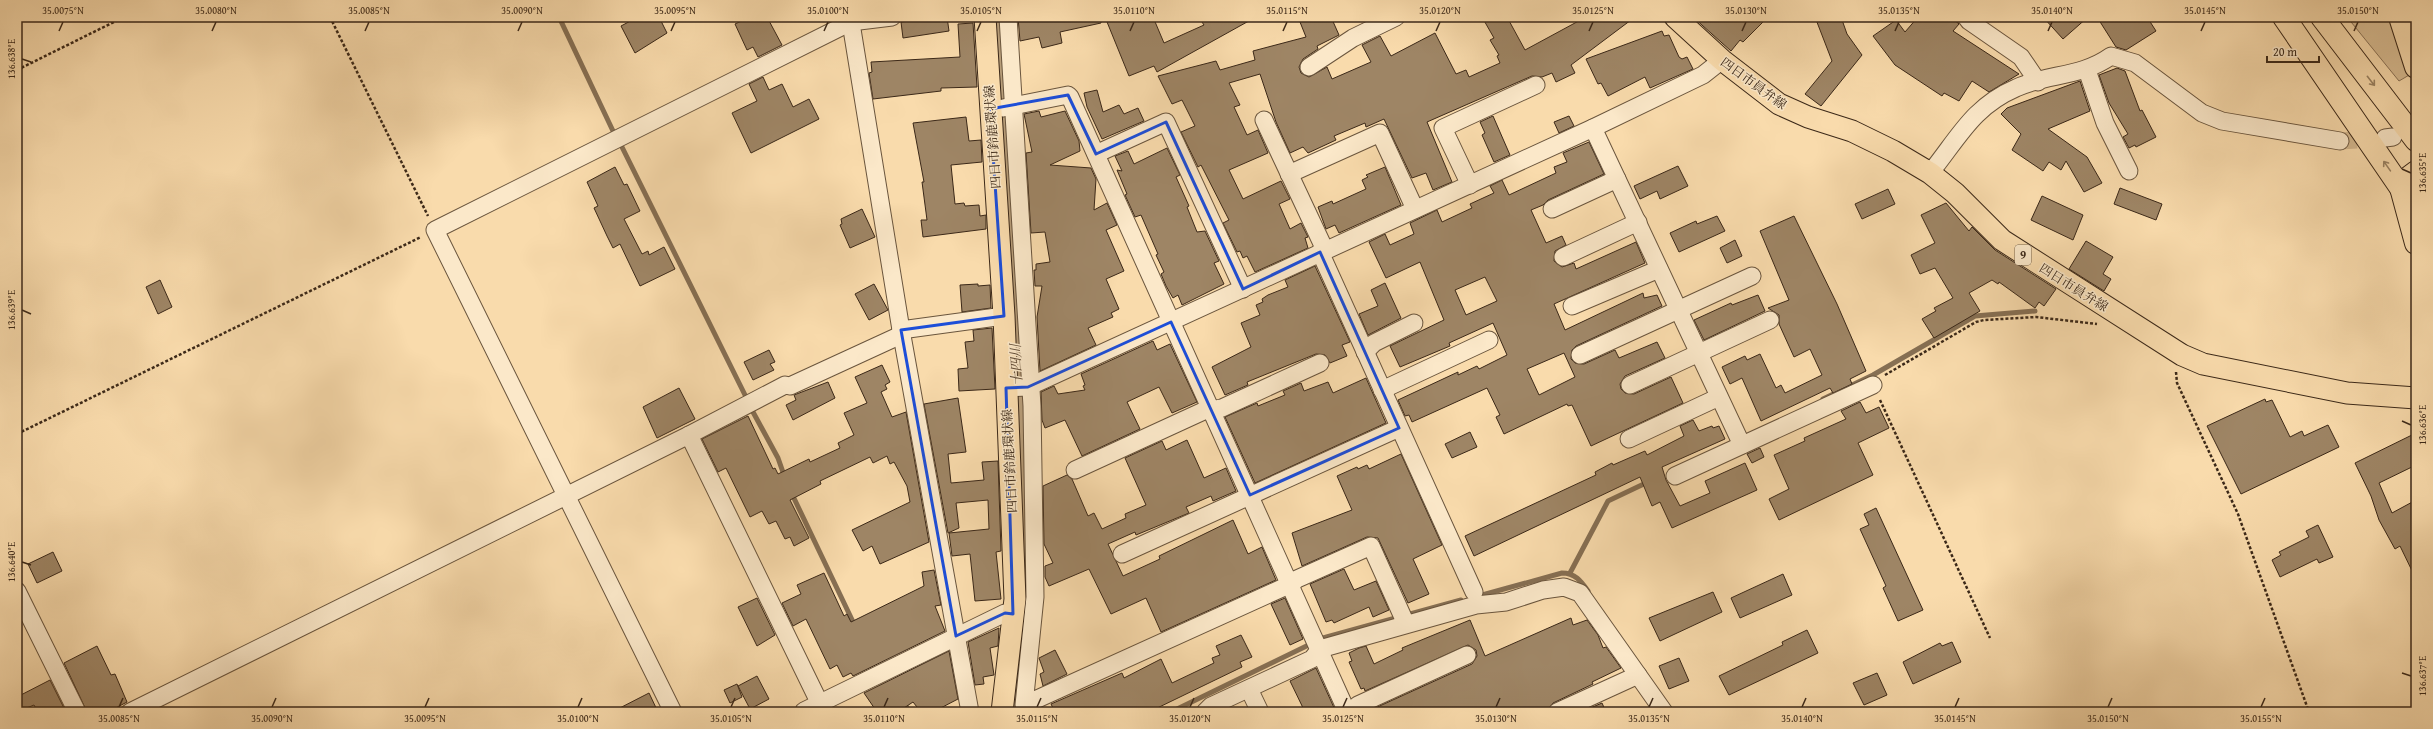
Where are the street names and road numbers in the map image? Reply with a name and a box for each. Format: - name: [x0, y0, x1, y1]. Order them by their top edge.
- street label: 四日市員弁線: [1717, 53, 1791, 114]
- street label: 四日市鈴鹿環状線: [979, 84, 1006, 190]
- road number: 9: [2015, 245, 2031, 265]
- street label: 四日市員弁線: [2036, 259, 2112, 316]
- street label: 四日市鈴鹿環状線: [997, 409, 1022, 513]

